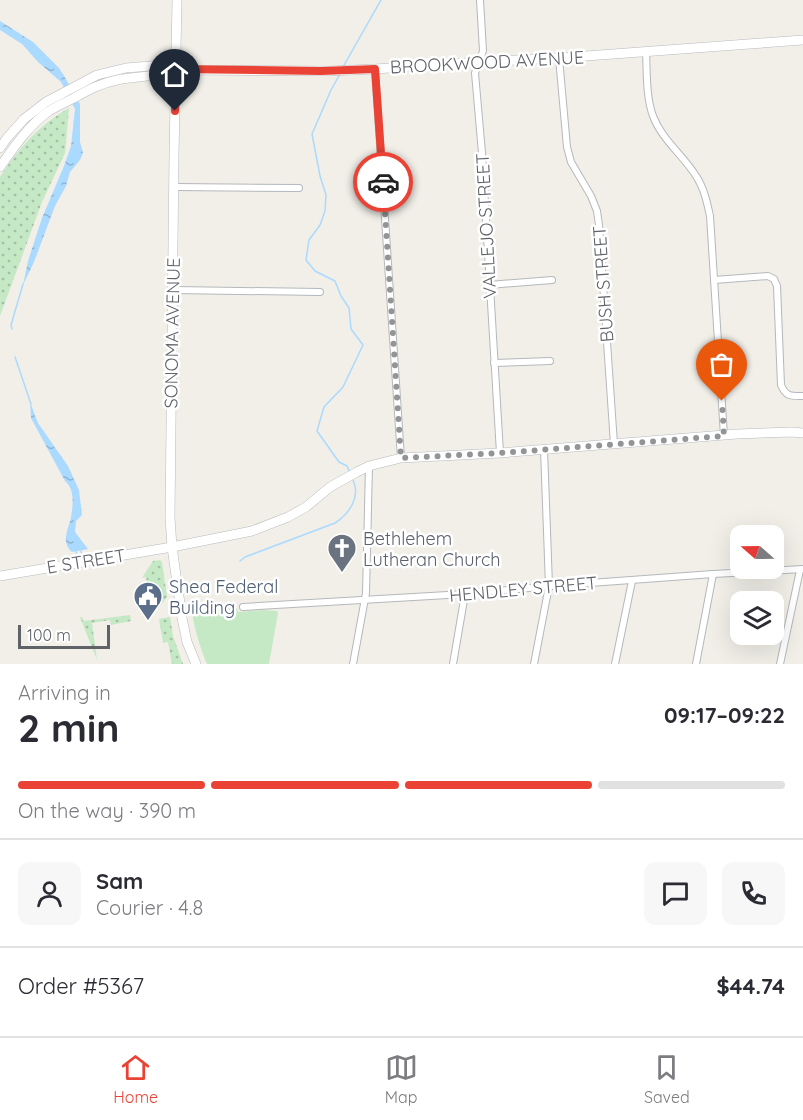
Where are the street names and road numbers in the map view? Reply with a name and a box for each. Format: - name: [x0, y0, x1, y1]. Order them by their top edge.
- street label: BROOKWOOD AVENUE: [389, 45, 585, 79]
- street label: VALLEJO STREET: [471, 153, 501, 299]
- street label: BUSH STREET: [587, 225, 619, 343]
- street label: SONOMA AVENUE: [159, 258, 185, 408]
- street label: E STREET: [45, 543, 127, 579]
- street label: HENDLEY STREET: [448, 571, 598, 607]

